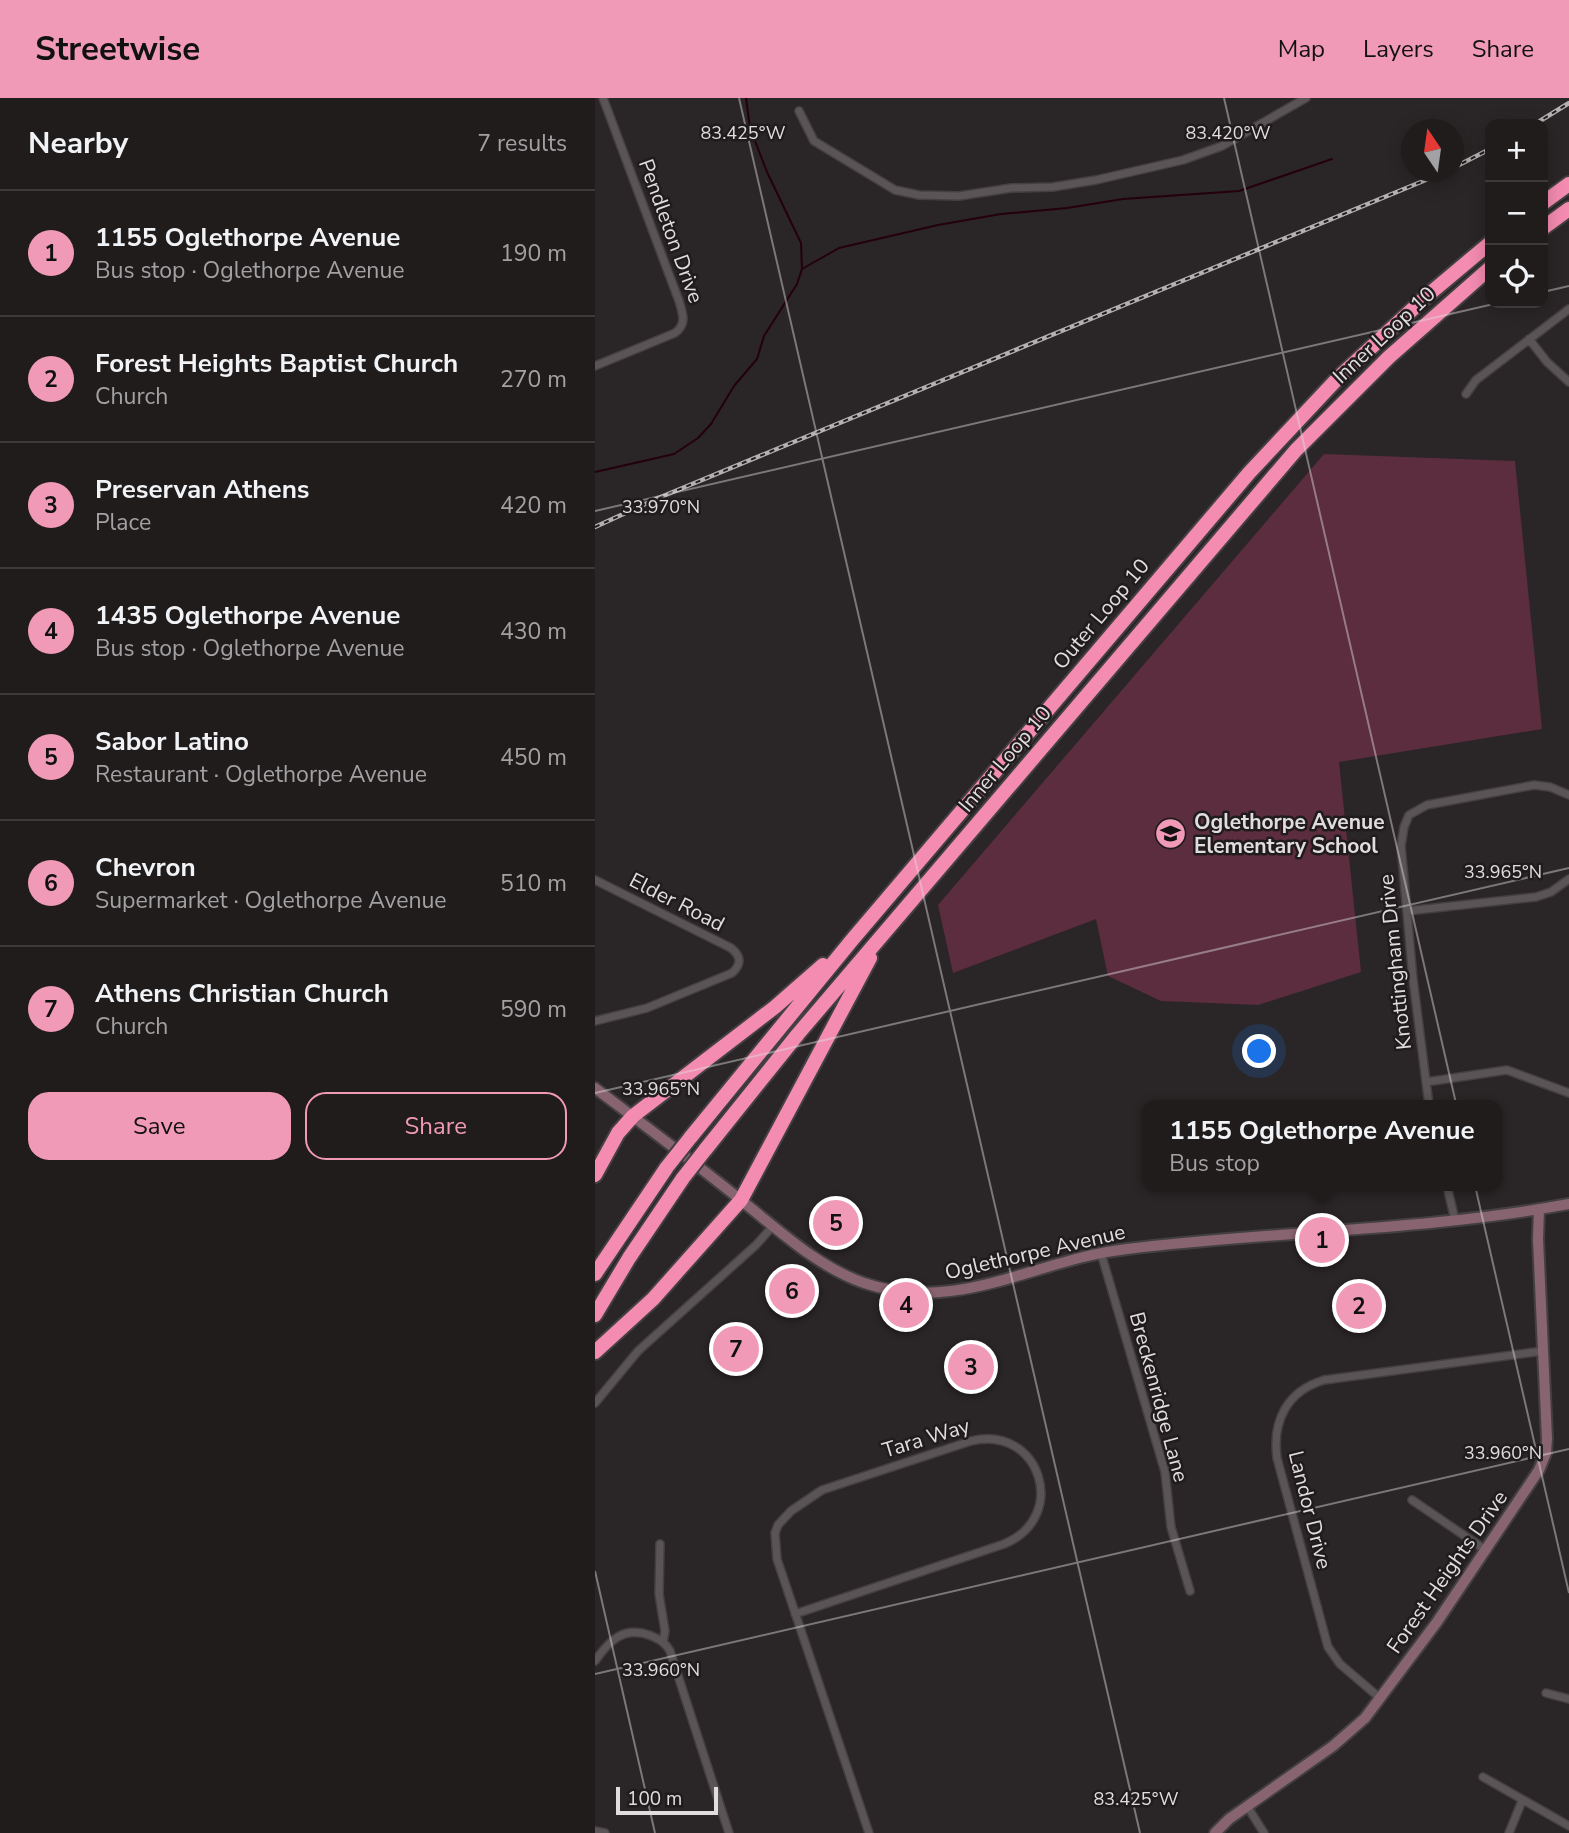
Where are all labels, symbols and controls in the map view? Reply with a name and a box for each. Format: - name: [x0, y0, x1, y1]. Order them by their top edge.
- text: Streetwise: [35, 27, 200, 72]
- text: Map: [1278, 33, 1325, 65]
- text: Layers: [1363, 33, 1434, 65]
- text: Share: [1472, 33, 1534, 65]
- north arrow: [1401, 119, 1464, 182]
- map controls: [1485, 119, 1548, 308]
- button: +: [1485, 119, 1548, 182]
- text: 83.425°W: [701, 121, 786, 145]
- text: 83.420°W: [1186, 121, 1271, 145]
- text: Nearby: [28, 123, 128, 164]
- text: 7 results: [477, 128, 567, 159]
- street label: Pendleton Drive: [632, 155, 710, 307]
- button: −: [1485, 182, 1548, 245]
- text: 1155 Oglethorpe Avenue: [95, 220, 400, 255]
- text: 1: [44, 238, 58, 269]
- text: 190 m: [500, 238, 567, 269]
- button: locate: [1485, 245, 1548, 308]
- text: Bus stop · Oglethorpe Avenue: [95, 255, 405, 286]
- street label: Inner Loop 10: [1327, 280, 1441, 390]
- text: Forest Heights Baptist Church: [95, 346, 458, 381]
- text: 2: [44, 364, 58, 395]
- text: 270 m: [500, 364, 567, 395]
- text: Church: [95, 381, 168, 412]
- text: Preservan Athens: [95, 472, 310, 507]
- text: 3: [44, 490, 58, 521]
- text: 420 m: [500, 490, 567, 521]
- text: 33.970°N: [622, 495, 700, 519]
- text: Place: [95, 507, 151, 538]
- street label: Outer Loop 10: [1046, 553, 1156, 675]
- text: 1435 Oglethorpe Avenue: [95, 598, 400, 633]
- text: 4: [44, 616, 58, 647]
- text: 430 m: [500, 616, 567, 647]
- text: Bus stop · Oglethorpe Avenue: [95, 633, 405, 664]
- street label: Inner Loop 10: [952, 700, 1058, 818]
- text: Sabor Latino: [95, 724, 249, 759]
- text: 5: [44, 742, 58, 773]
- text: 450 m: [500, 742, 567, 773]
- text: Restaurant · Oglethorpe Avenue: [95, 759, 427, 790]
- place label: Oglethorpe Avenue Elementary School: [1194, 808, 1385, 860]
- school or university icon: Oglethorpe Avenue Elementary School: [1154, 817, 1188, 851]
- text: Chevron: [95, 850, 196, 885]
- text: 33.965°N: [1464, 860, 1542, 884]
- street label: Elder Road: [625, 866, 729, 938]
- text: 6: [44, 868, 58, 899]
- text: 510 m: [500, 868, 567, 899]
- street label: Knottingham Drive: [1372, 873, 1418, 1051]
- text: Supermarket · Oglethorpe Avenue: [95, 885, 447, 916]
- text: Athens Christian Church: [95, 976, 389, 1011]
- text: 7: [44, 994, 58, 1025]
- text: 590 m: [500, 994, 567, 1025]
- text: Church: [95, 1011, 168, 1042]
- your location: [1242, 1034, 1276, 1068]
- text: 33.965°N: [622, 1077, 700, 1101]
- button: Save: [28, 1092, 291, 1160]
- button: Share: [305, 1092, 567, 1160]
- popup: [1142, 1100, 1502, 1191]
- text: 1155 Oglethorpe Avenue: [1169, 1113, 1475, 1148]
- text: Bus stop: [1169, 1148, 1260, 1179]
- pin: 5: [813, 1197, 859, 1249]
- pin: 1: [1299, 1214, 1345, 1266]
- street label: Oglethorpe Avenue: [942, 1218, 1128, 1286]
- pin: 6: [769, 1265, 815, 1317]
- pin: 4: [883, 1279, 929, 1331]
- pin: 2: [1336, 1280, 1382, 1332]
- street label: Breckenridge Lane: [1123, 1309, 1195, 1485]
- pin: 7: [713, 1323, 759, 1375]
- pin: 3: [948, 1341, 994, 1393]
- street label: Tara Way: [879, 1411, 973, 1465]
- text: 33.960°N: [1464, 1441, 1542, 1465]
- street label: Landor Drive: [1282, 1448, 1338, 1572]
- street label: Forest Heights Drive: [1380, 1485, 1514, 1659]
- text: 33.960°N: [622, 1658, 700, 1682]
- scale bar: [616, 1784, 717, 1816]
- text: 100 m: [627, 1786, 682, 1812]
- text: 83.425°W: [1094, 1787, 1179, 1811]

